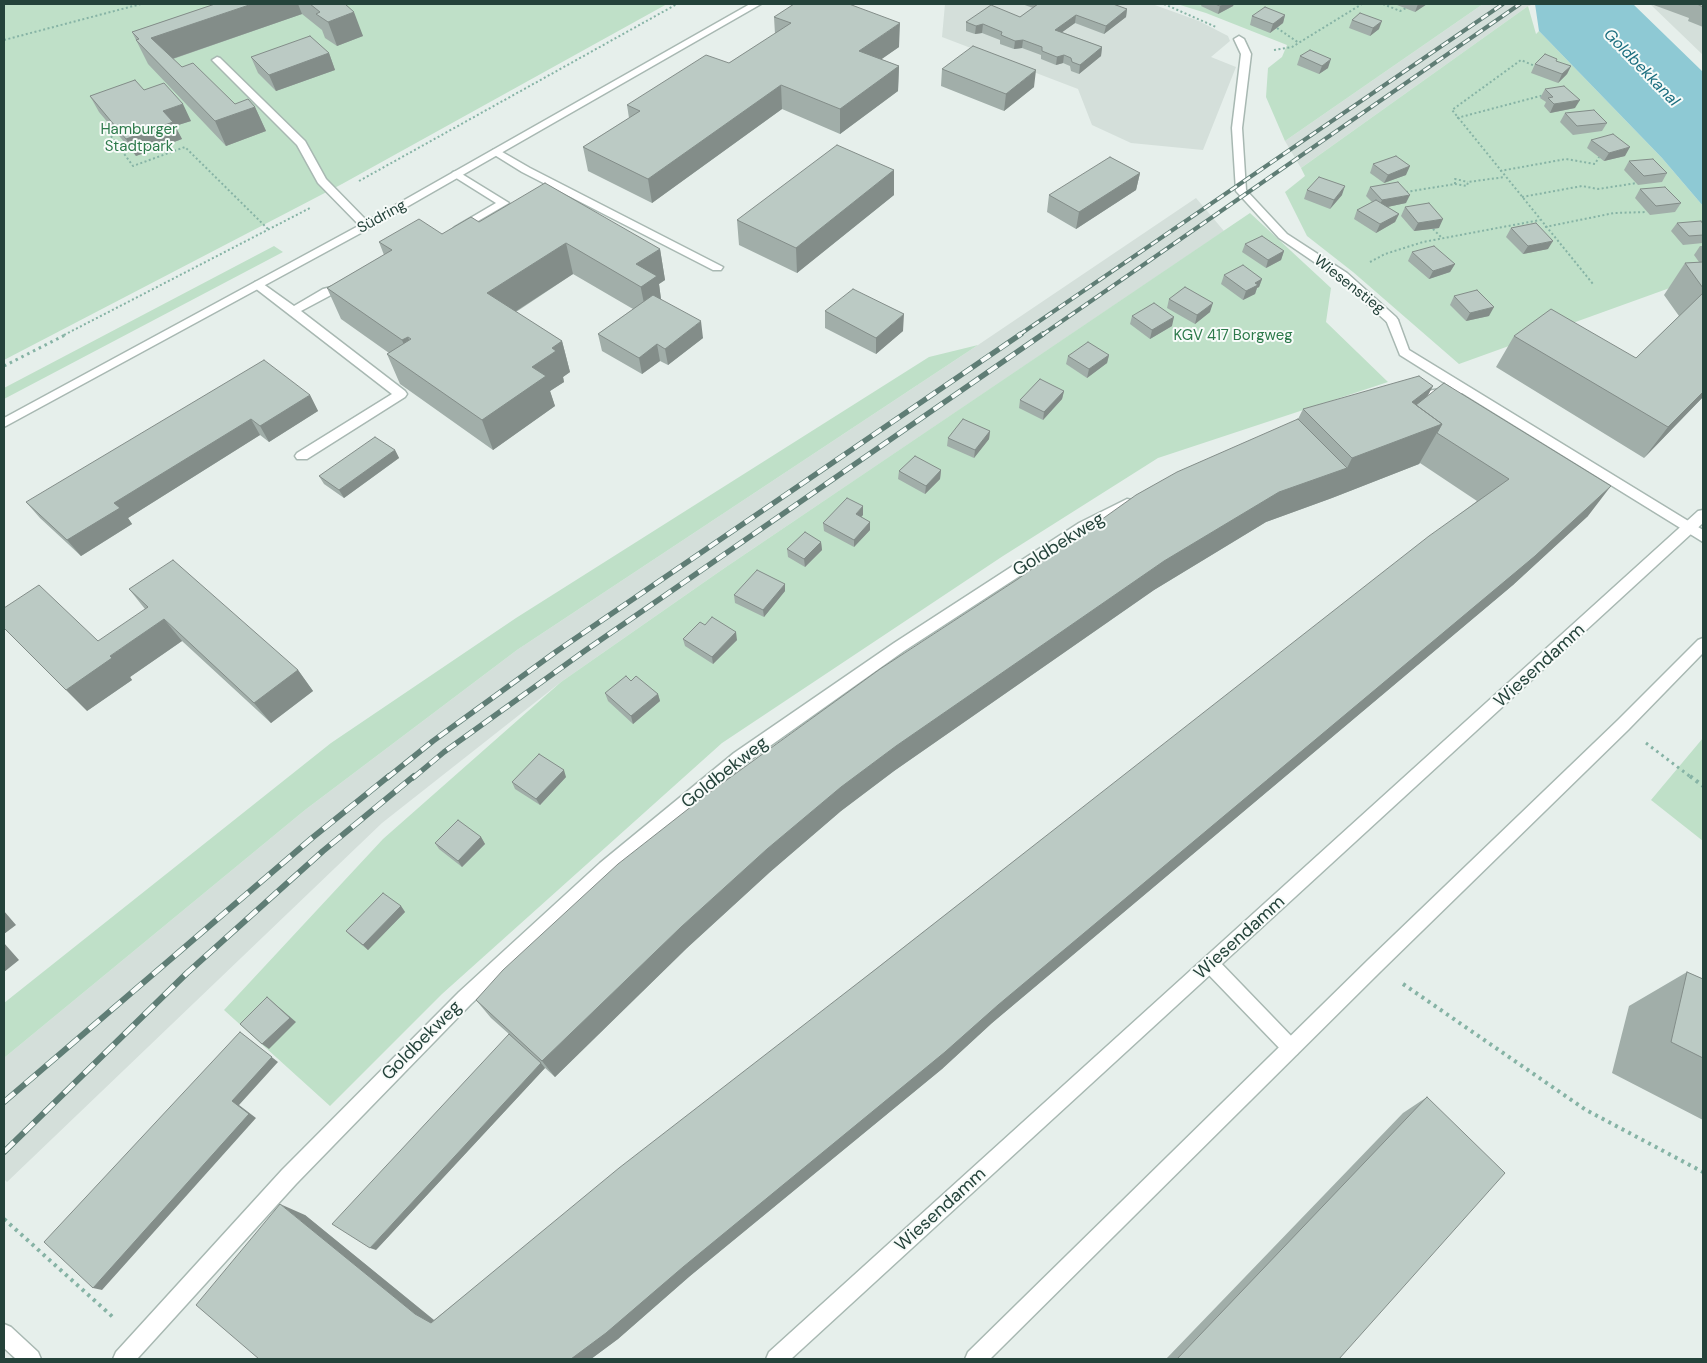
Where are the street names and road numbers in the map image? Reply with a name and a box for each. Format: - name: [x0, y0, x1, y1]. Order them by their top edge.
- street label: Südring: [355, 196, 409, 238]
- street label: Wiesenstieg: [1310, 252, 1388, 318]
- street label: Goldbekweg: [1009, 508, 1109, 582]
- street label: Wiesendamm: [1490, 620, 1590, 712]
- street label: Goldbekweg: [677, 733, 773, 813]
- street label: Wiesendamm: [1190, 892, 1290, 984]
- street label: Goldbekweg: [378, 997, 466, 1085]
- street label: Wiesendamm: [891, 1164, 991, 1256]

